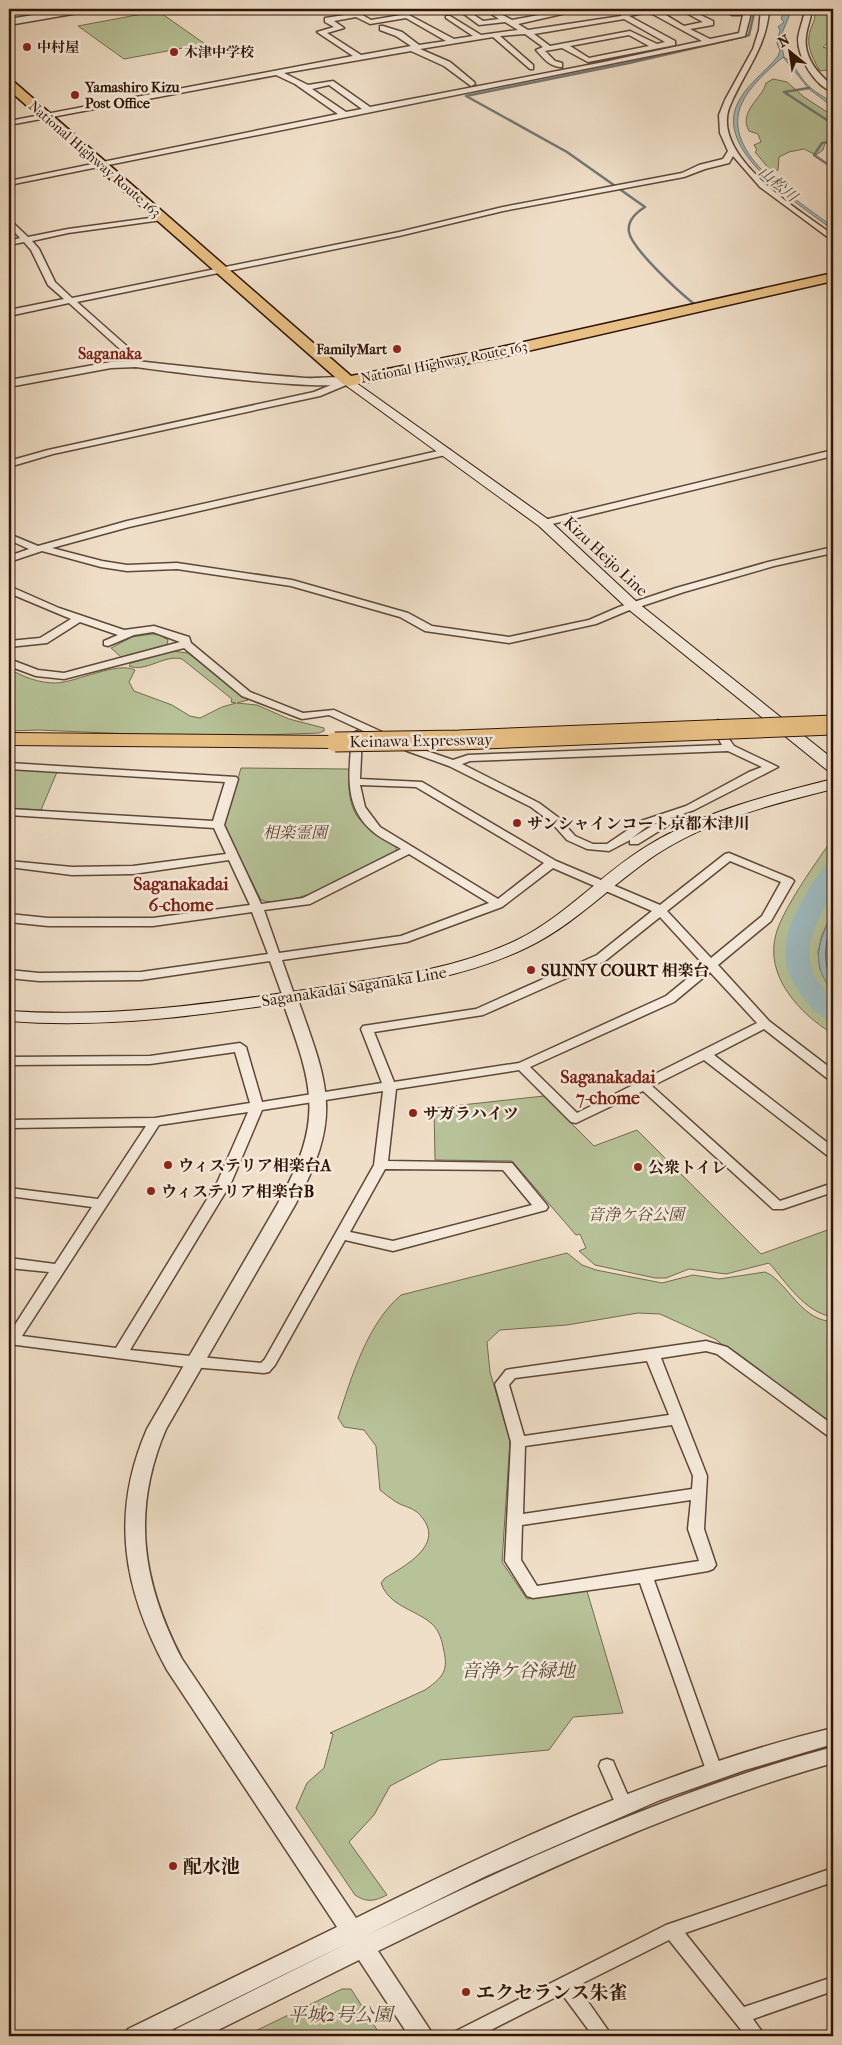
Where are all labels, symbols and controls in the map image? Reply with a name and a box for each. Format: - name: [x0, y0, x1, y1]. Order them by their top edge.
- north arrow: [764, 28, 814, 78]
- text: N: [775, 31, 793, 51]
- place label: 中村屋: [37, 39, 79, 56]
- marker: 中村屋: [21, 41, 33, 53]
- place label: 木津中学校: [184, 44, 254, 61]
- marker: 木津中学校: [168, 46, 180, 58]
- place label: Yamashiro Kizu Post Office: [84, 79, 180, 112]
- marker: Yamashiro Kizu Post Office: [69, 89, 81, 101]
- street label: National Highway Route 163: [25, 97, 164, 221]
- water label: 山松川: [755, 163, 803, 207]
- street label: National Highway Route 163: [359, 338, 529, 387]
- place label: FamilyMart: [315, 341, 388, 358]
- marker: FamilyMart: [391, 343, 403, 355]
- district label: Saganaka: [78, 344, 143, 364]
- street label: Kizu Heijo Line: [560, 513, 652, 600]
- street label: Keinawa Expressway: [349, 730, 493, 751]
- place label: サンシャインコート京都木津川: [527, 814, 749, 833]
- marker: サンシャインコート京都木津川: [511, 817, 523, 829]
- park label: 相楽霊園: [263, 823, 330, 842]
- district label: Saganakadai 6-chome: [133, 874, 229, 916]
- place label: SUNNY COURT 相楽台: [541, 961, 710, 980]
- street label: Saganakadai Saganaka Line: [260, 962, 448, 1010]
- marker: SUNNY COURT 相楽台: [525, 964, 537, 976]
- district label: Saganakadai 7-chome: [560, 1067, 656, 1109]
- place label: サガラハイツ: [423, 1104, 519, 1123]
- marker: サガラハイツ: [407, 1107, 419, 1119]
- place label: ウィステリア相楽台A: [178, 1156, 332, 1175]
- place label: 公衆トイレ: [648, 1158, 727, 1177]
- marker: ウィステリア相楽台A: [162, 1159, 174, 1171]
- marker: 公衆トイレ: [632, 1161, 644, 1173]
- place label: ウィステリア相楽台B: [161, 1182, 314, 1201]
- marker: ウィステリア相楽台B: [145, 1185, 157, 1197]
- park label: 音浄ケ谷公園: [588, 1205, 687, 1224]
- park label: 音浄ケ谷緑地: [461, 1660, 577, 1682]
- place label: 配水池: [183, 1856, 240, 1878]
- marker: 配水池: [167, 1860, 179, 1872]
- place label: エクセランス朱雀: [476, 1982, 627, 2004]
- marker: エクセランス朱雀: [460, 1986, 472, 1998]
- park label: 平城2号公園: [288, 2004, 395, 2026]

